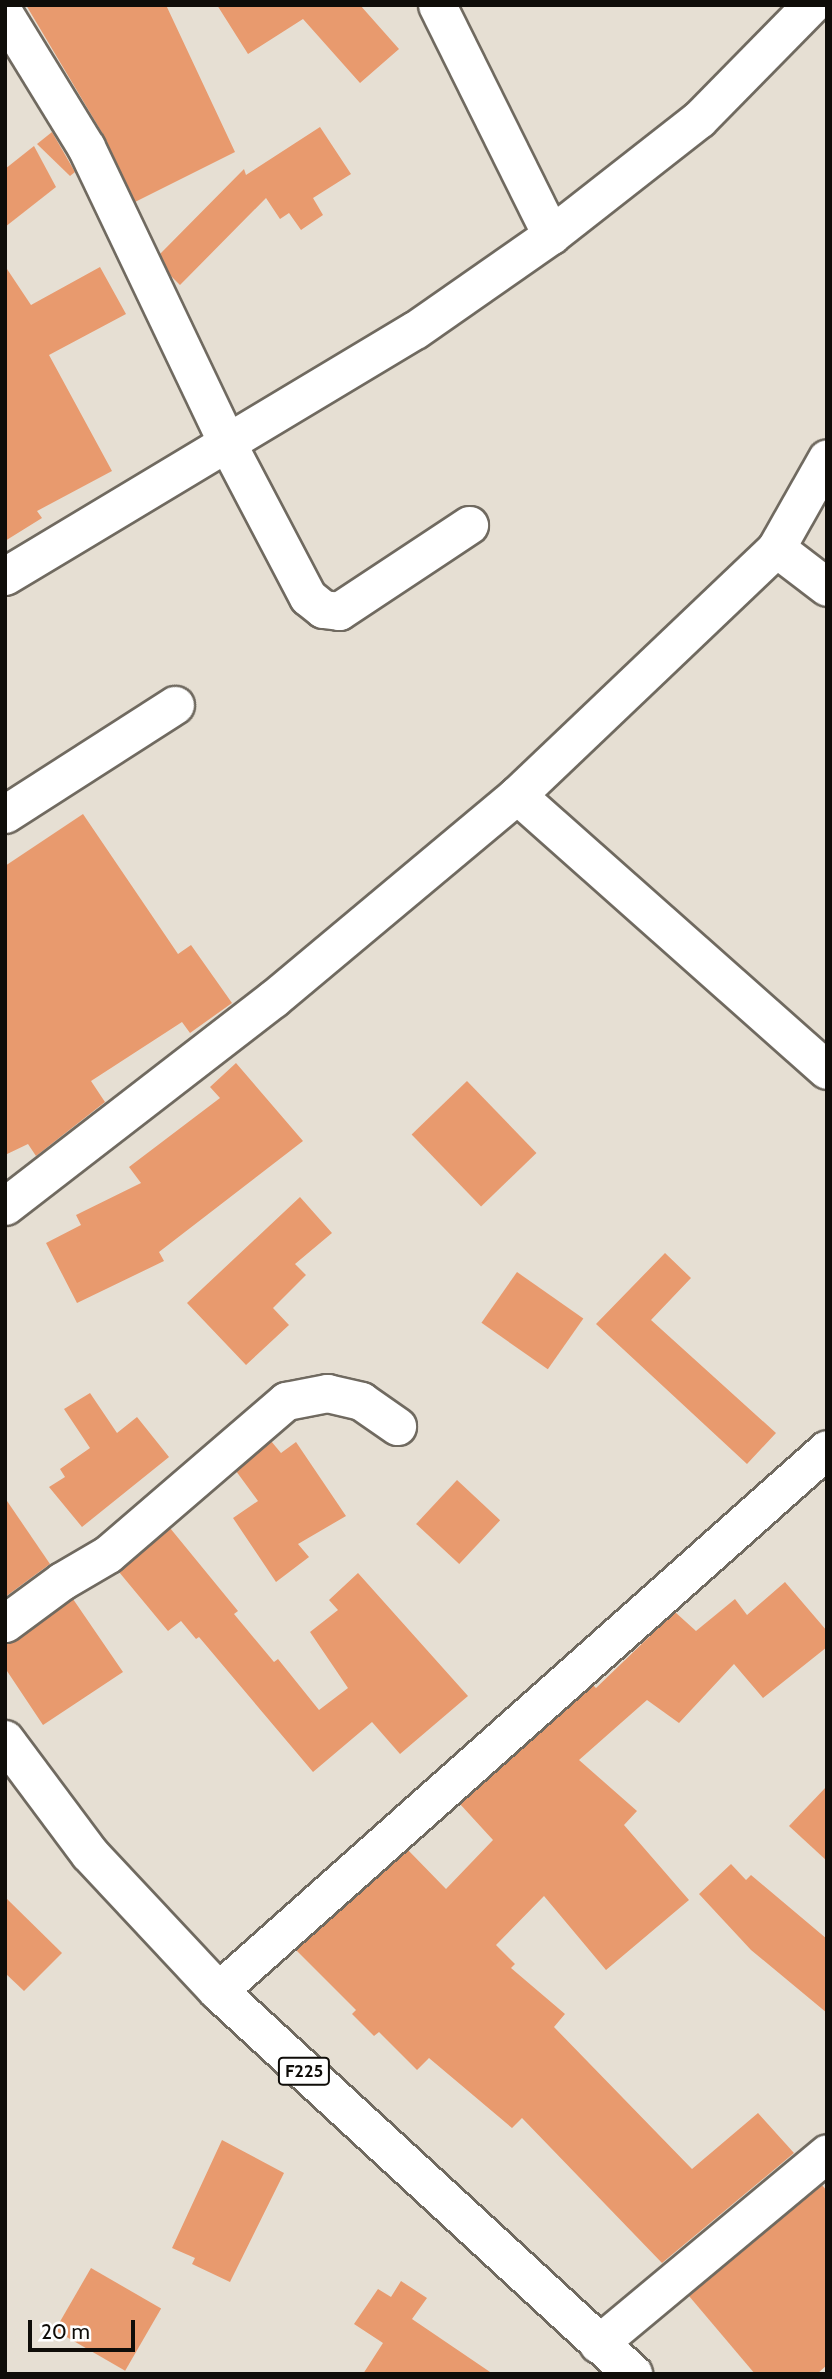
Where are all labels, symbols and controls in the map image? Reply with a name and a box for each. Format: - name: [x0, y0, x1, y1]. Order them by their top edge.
- road number: F225: [278, 2056, 330, 2085]
- scale bar: [32, 2306, 138, 2350]
- text: 20 m: [41, 2319, 90, 2344]

